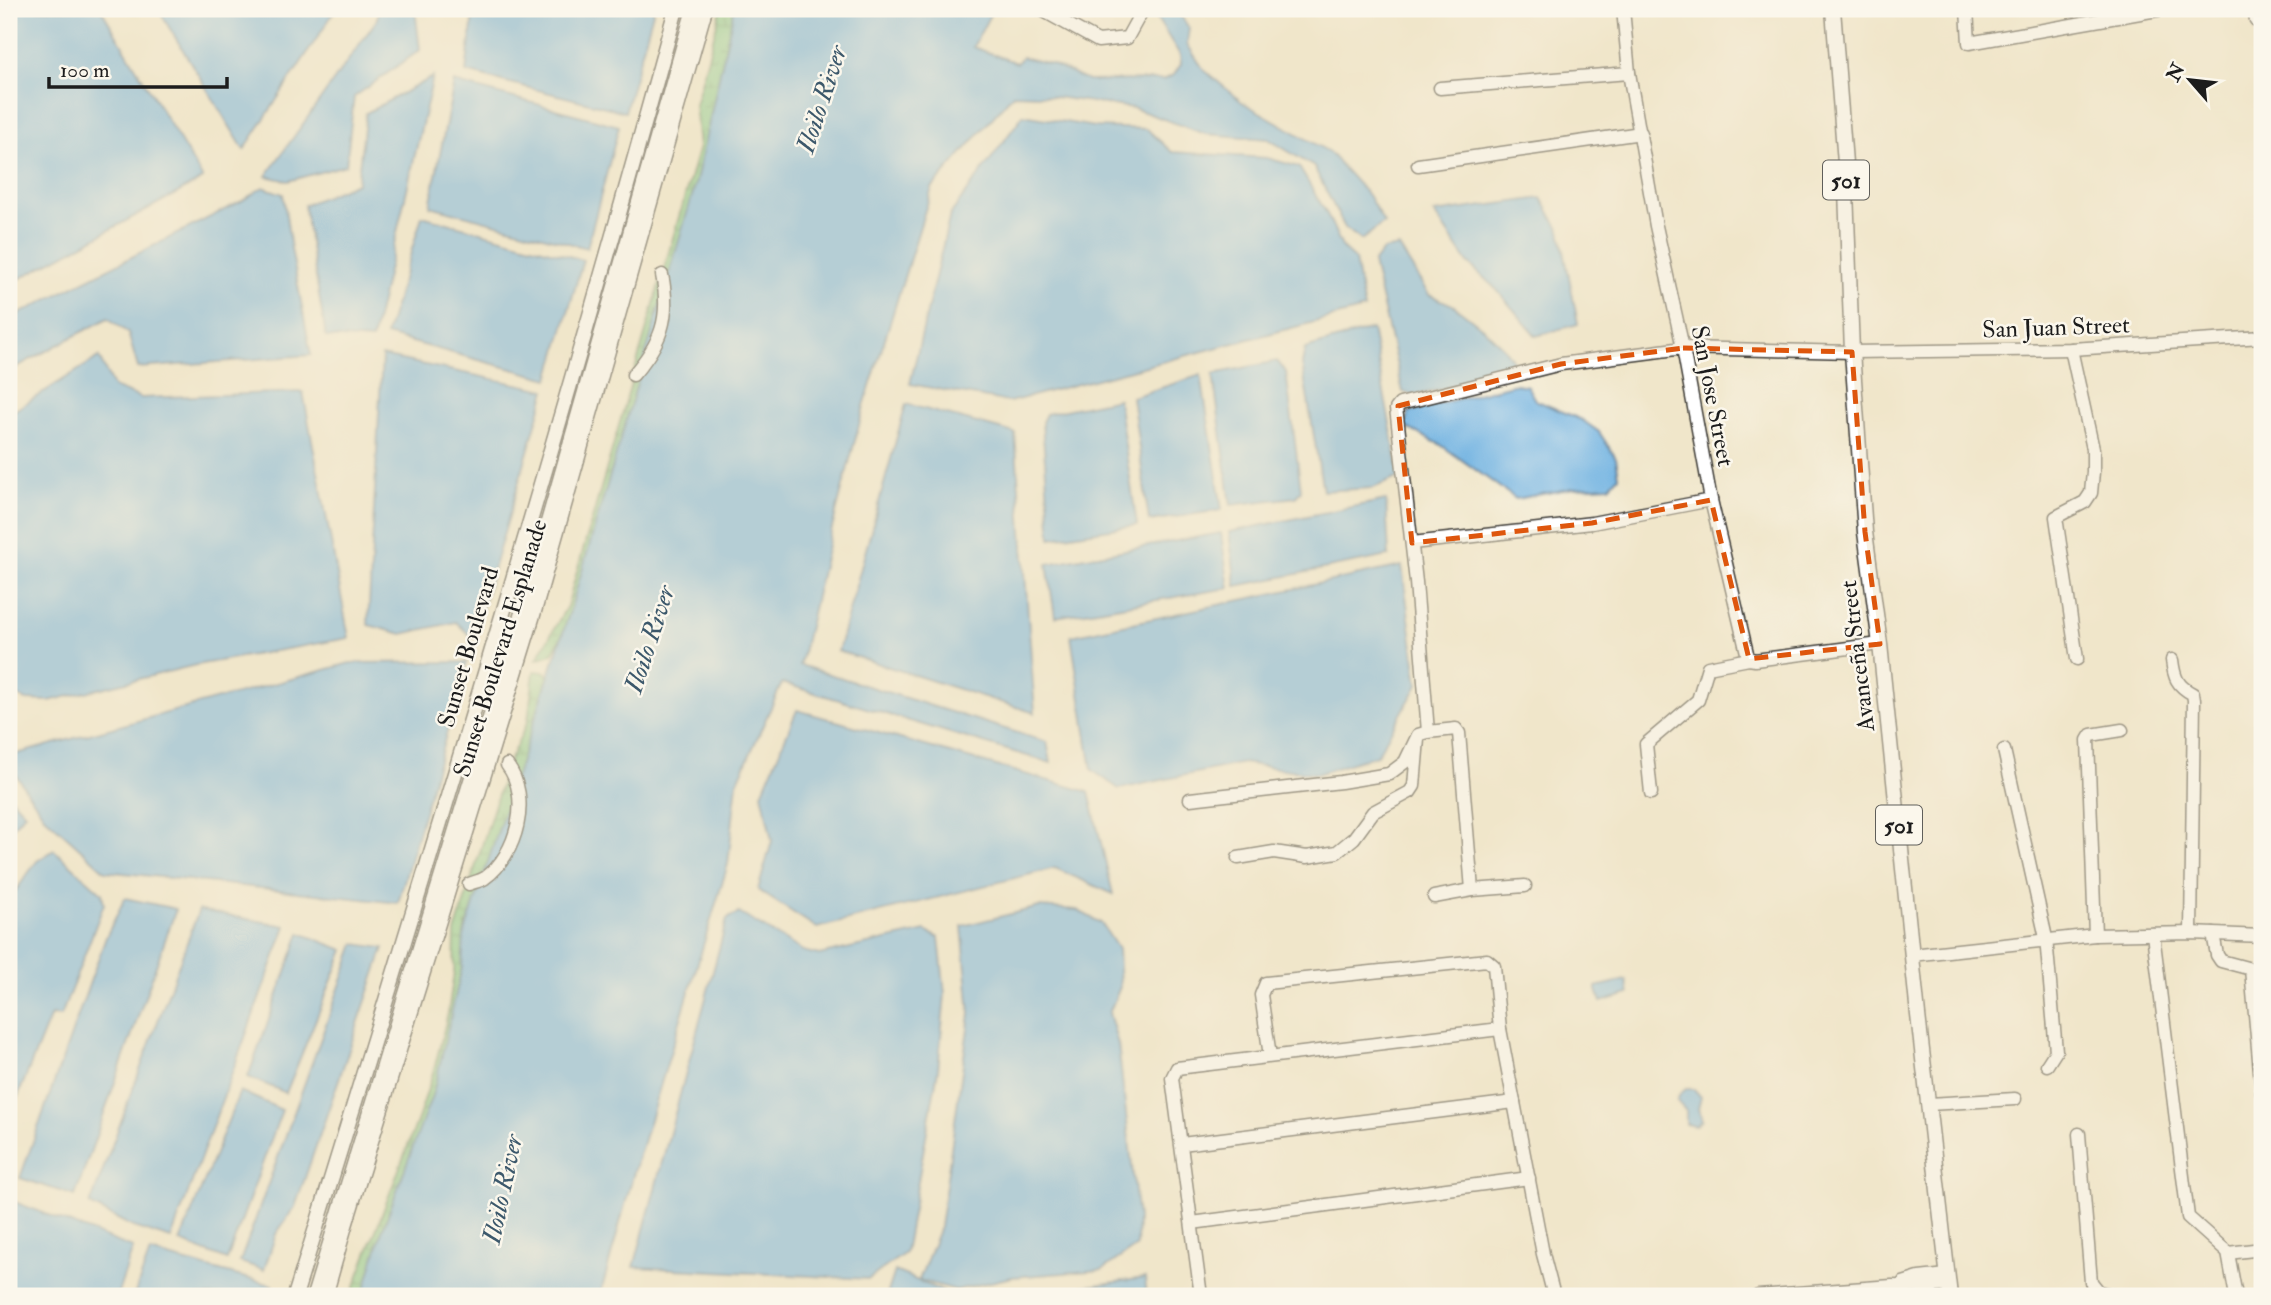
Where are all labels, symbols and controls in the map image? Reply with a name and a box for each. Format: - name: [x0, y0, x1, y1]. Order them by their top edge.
- water label: Iloilo River: [789, 40, 855, 159]
- scale bar: [49, 46, 228, 90]
- north arrow: [2156, 46, 2226, 116]
- text: 100 m: [60, 57, 110, 84]
- text: N: [2161, 58, 2191, 87]
- road number: 501: [1823, 160, 1869, 200]
- street label: San Juan Street: [1982, 309, 2130, 346]
- street label: San Jose Street: [1684, 323, 1741, 469]
- street label: Sunset Boulevard Esplanade: [446, 515, 555, 781]
- street label: Sunset Boulevard: [431, 563, 506, 731]
- street label: Avanceña Street: [1833, 578, 1882, 734]
- water label: Iloilo River: [617, 580, 683, 699]
- road number: 501: [1876, 806, 1922, 845]
- water label: Iloilo River: [475, 1130, 530, 1249]

